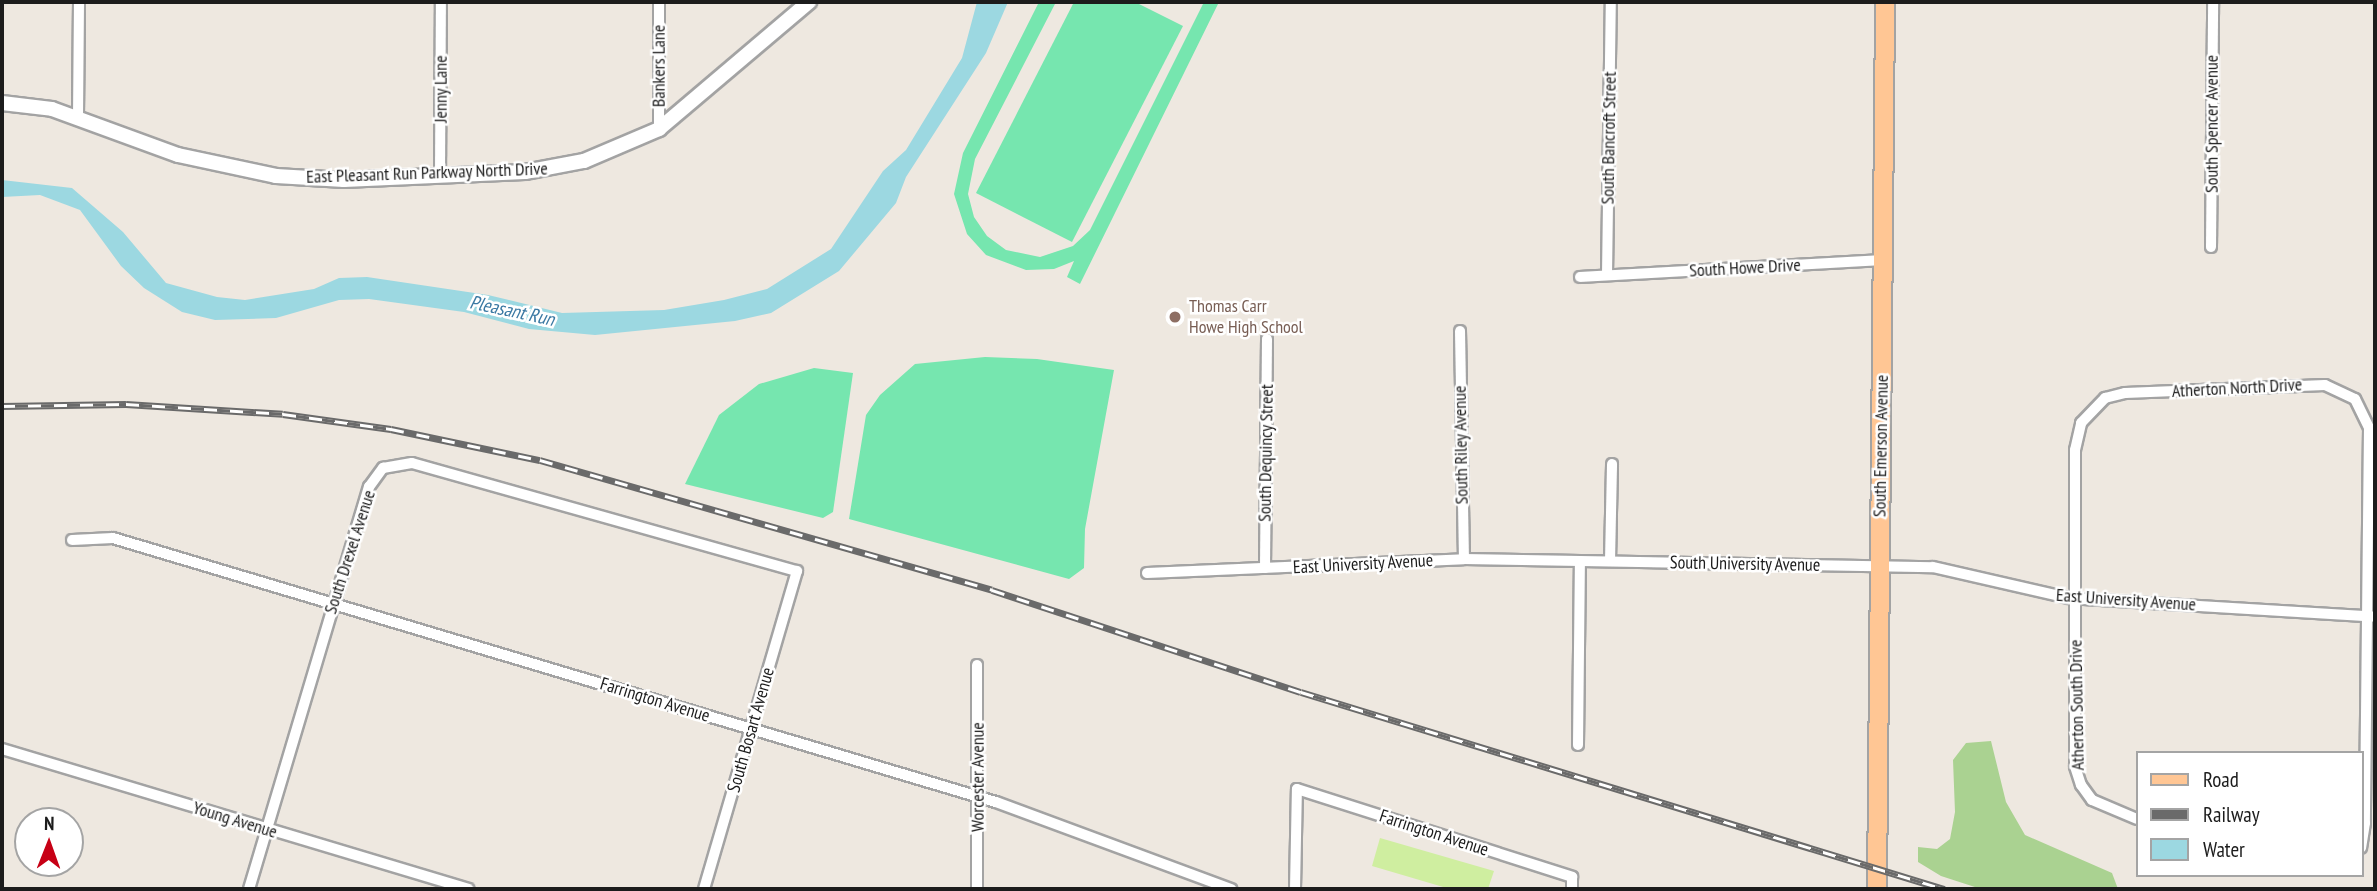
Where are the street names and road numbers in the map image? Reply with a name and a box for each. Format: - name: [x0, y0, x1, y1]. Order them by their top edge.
- street label: Bankers Lane: [648, 25, 670, 107]
- street label: Jenny Lane: [430, 55, 452, 123]
- street label: South Spencer Avenue: [2201, 55, 2223, 193]
- street label: South Bancroft Street: [1597, 71, 1621, 205]
- street label: East Pleasant Run Parkway North Drive: [306, 158, 548, 188]
- street label: South Howe Drive: [1689, 254, 1801, 282]
- street label: South Emerson Avenue: [1869, 374, 1893, 518]
- street label: Atherton North Drive: [2171, 374, 2303, 402]
- street label: South Dequincy Street: [1254, 384, 1278, 522]
- street label: South Riley Avenue: [1449, 385, 1473, 505]
- street label: South Drexel Avenue: [320, 487, 380, 617]
- street label: East University Avenue: [1292, 550, 1434, 578]
- street label: South University Avenue: [1669, 552, 1821, 576]
- street label: East University Avenue: [2055, 584, 2197, 616]
- street label: Atherton South Drive: [2065, 639, 2089, 771]
- street label: South Bosart Avenue: [723, 665, 779, 795]
- street label: Farrington Avenue: [597, 673, 713, 727]
- street label: Worcester Avenue: [967, 722, 989, 832]
- street label: Young Avenue: [190, 797, 280, 843]
- street label: Farrington Avenue: [1376, 805, 1492, 861]

